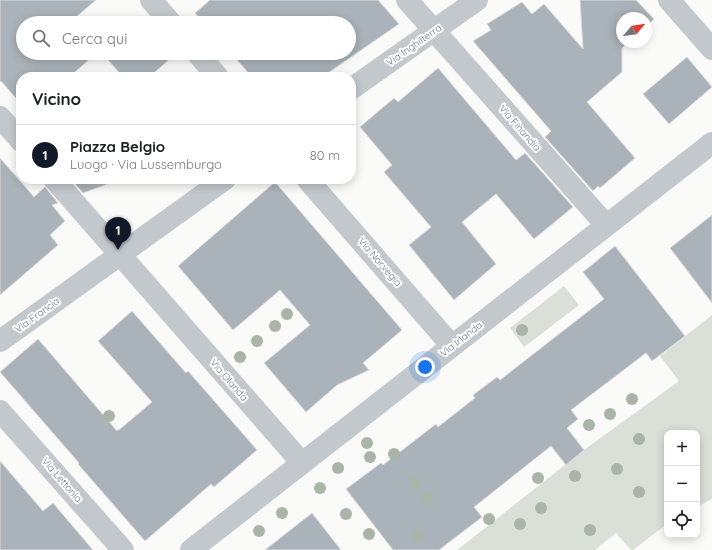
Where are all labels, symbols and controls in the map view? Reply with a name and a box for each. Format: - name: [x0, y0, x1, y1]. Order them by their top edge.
- north arrow: [616, 12, 652, 48]
- search box: [16, 16, 356, 60]
- street label: Via Inghilterra: [384, 21, 444, 69]
- icon: search: [30, 27, 52, 49]
- text: Cerca qui: [62, 29, 128, 48]
- text: Vicino: [32, 88, 81, 109]
- street label: Via Finandia: [496, 102, 544, 154]
- text: Piazza Belgio: [70, 137, 165, 156]
- text: 1: [42, 147, 48, 163]
- text: 80 m: [310, 147, 340, 163]
- text: Luogo · Via Lussemburgo: [70, 156, 222, 172]
- pin: 1: [105, 217, 131, 250]
- street label: Via Norvegia: [355, 235, 405, 289]
- street label: Via Francia: [12, 294, 62, 336]
- street label: Via Irlanda: [437, 318, 485, 360]
- street label: Via Olanda: [207, 356, 251, 404]
- your location: [415, 357, 435, 377]
- map controls: [664, 430, 700, 538]
- button: +: [664, 430, 700, 466]
- street label: Via Lettonia: [39, 455, 85, 505]
- button: −: [664, 466, 700, 502]
- button: locate: [664, 502, 700, 538]

